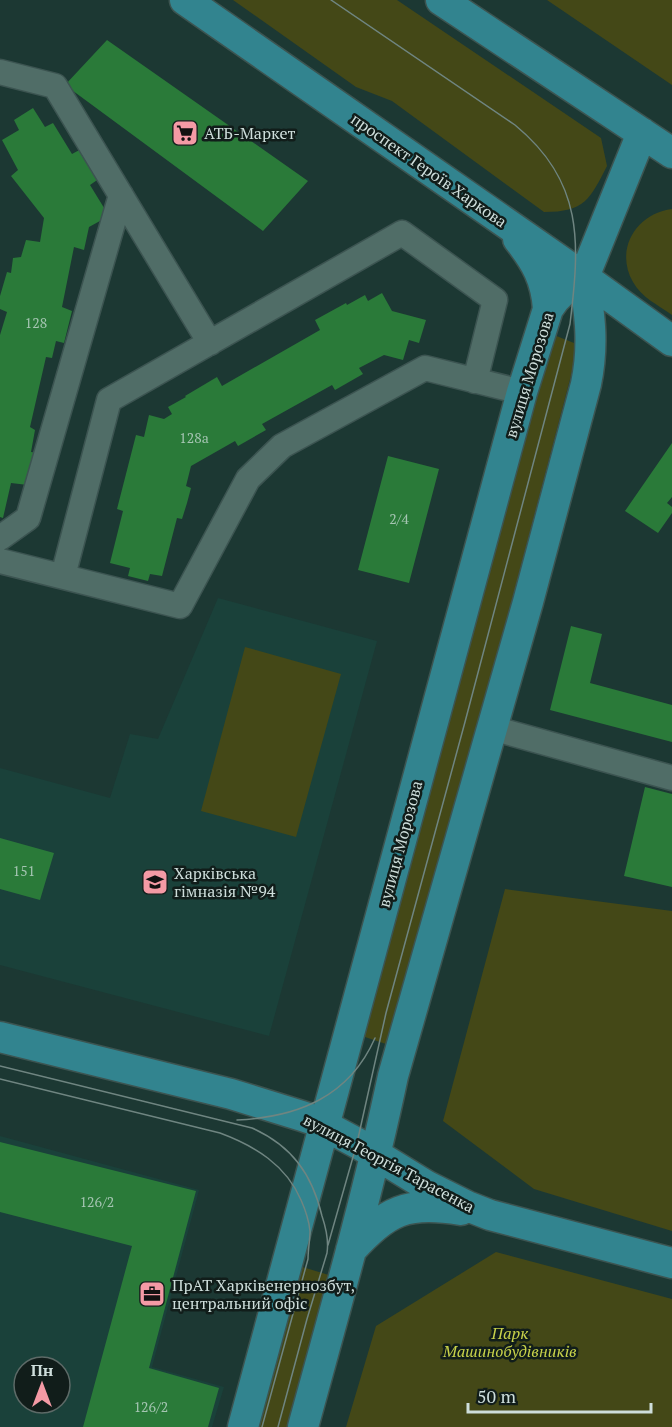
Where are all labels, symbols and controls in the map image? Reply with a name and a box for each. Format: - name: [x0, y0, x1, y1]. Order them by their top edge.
- street label: проспект Героїв Харкова: [347, 108, 511, 232]
- supermarket icon: АТБ-Маркет: [170, 118, 200, 148]
- place label: АТБ-Маркет: [204, 122, 295, 144]
- street label: вулиця Морозова: [499, 309, 559, 441]
- house number: 128: [25, 313, 47, 332]
- house number: 128а: [179, 428, 209, 447]
- house number: 2/4: [389, 509, 409, 528]
- street label: вулиця Морозова: [372, 778, 428, 910]
- house number: 151: [13, 861, 35, 880]
- place label: Харківська гімназія №94: [174, 862, 276, 902]
- school or university icon: Харківська гімназія №94: [140, 867, 170, 897]
- street label: вулиця Георгія Тарасенка: [300, 1109, 478, 1217]
- house number: 126/2: [80, 1192, 114, 1211]
- place label: ПрАТ Харківенернозбут, центральний офіс: [172, 1274, 355, 1314]
- office icon: ПрАТ Харківенернозбут, центральний офіс: [137, 1279, 167, 1309]
- park label: Парк Машинобудівників: [442, 1322, 577, 1362]
- north arrow: [12, 1355, 72, 1415]
- text: Пн: [31, 1359, 54, 1381]
- scale bar: [468, 1376, 651, 1414]
- text: 50 m: [477, 1384, 517, 1408]
- house number: 126/2: [134, 1397, 168, 1416]

